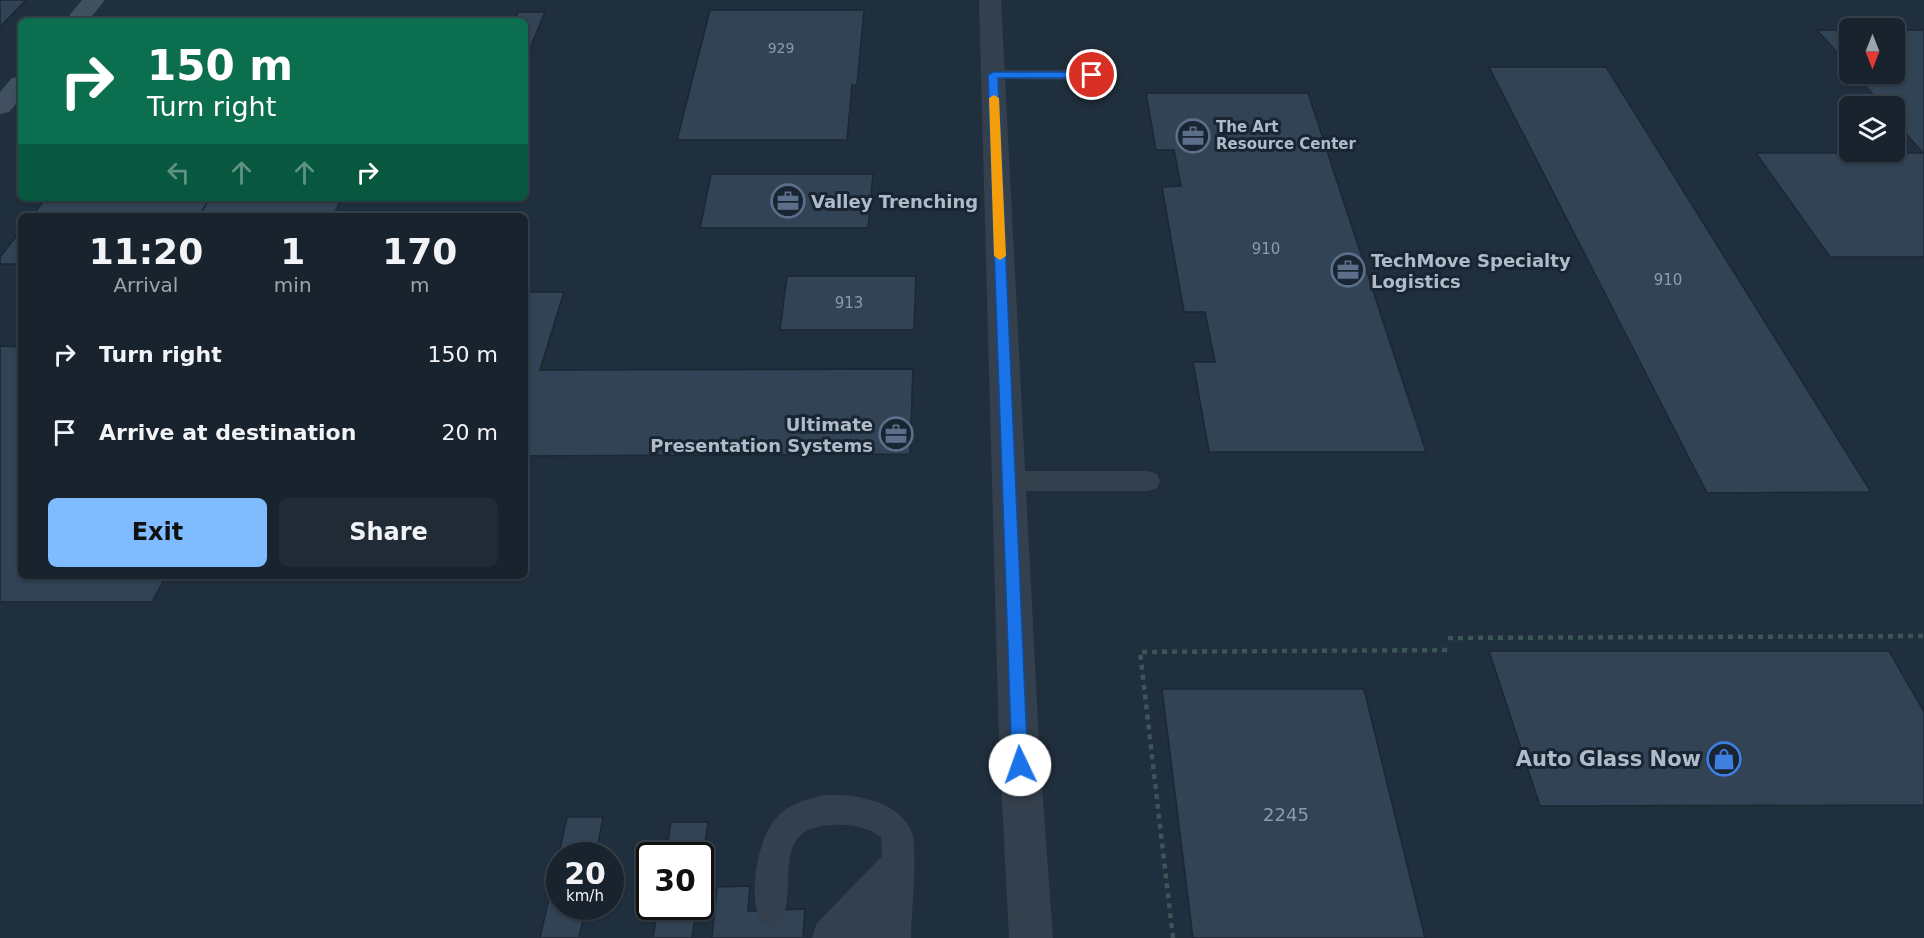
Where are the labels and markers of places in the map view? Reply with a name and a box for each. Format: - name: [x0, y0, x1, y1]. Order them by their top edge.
- pin: [1066, 49, 1117, 100]
- office icon: The Art Resource Center: [1175, 118, 1211, 154]
- place label: The Art Resource Center: [1216, 118, 1357, 153]
- office icon: Valley Trenching: [770, 183, 806, 219]
- place label: Valley Trenching: [811, 191, 978, 212]
- place label: TechMove Specialty Logistics: [1371, 250, 1571, 292]
- office icon: TechMove Specialty Logistics: [1330, 252, 1366, 288]
- place label: Ultimate Presentation Systems: [650, 414, 873, 456]
- office icon: Ultimate Presentation Systems: [878, 416, 914, 452]
- shop icon: Auto Glass Now: [1706, 741, 1742, 777]
- place label: Auto Glass Now: [1516, 747, 1701, 771]

